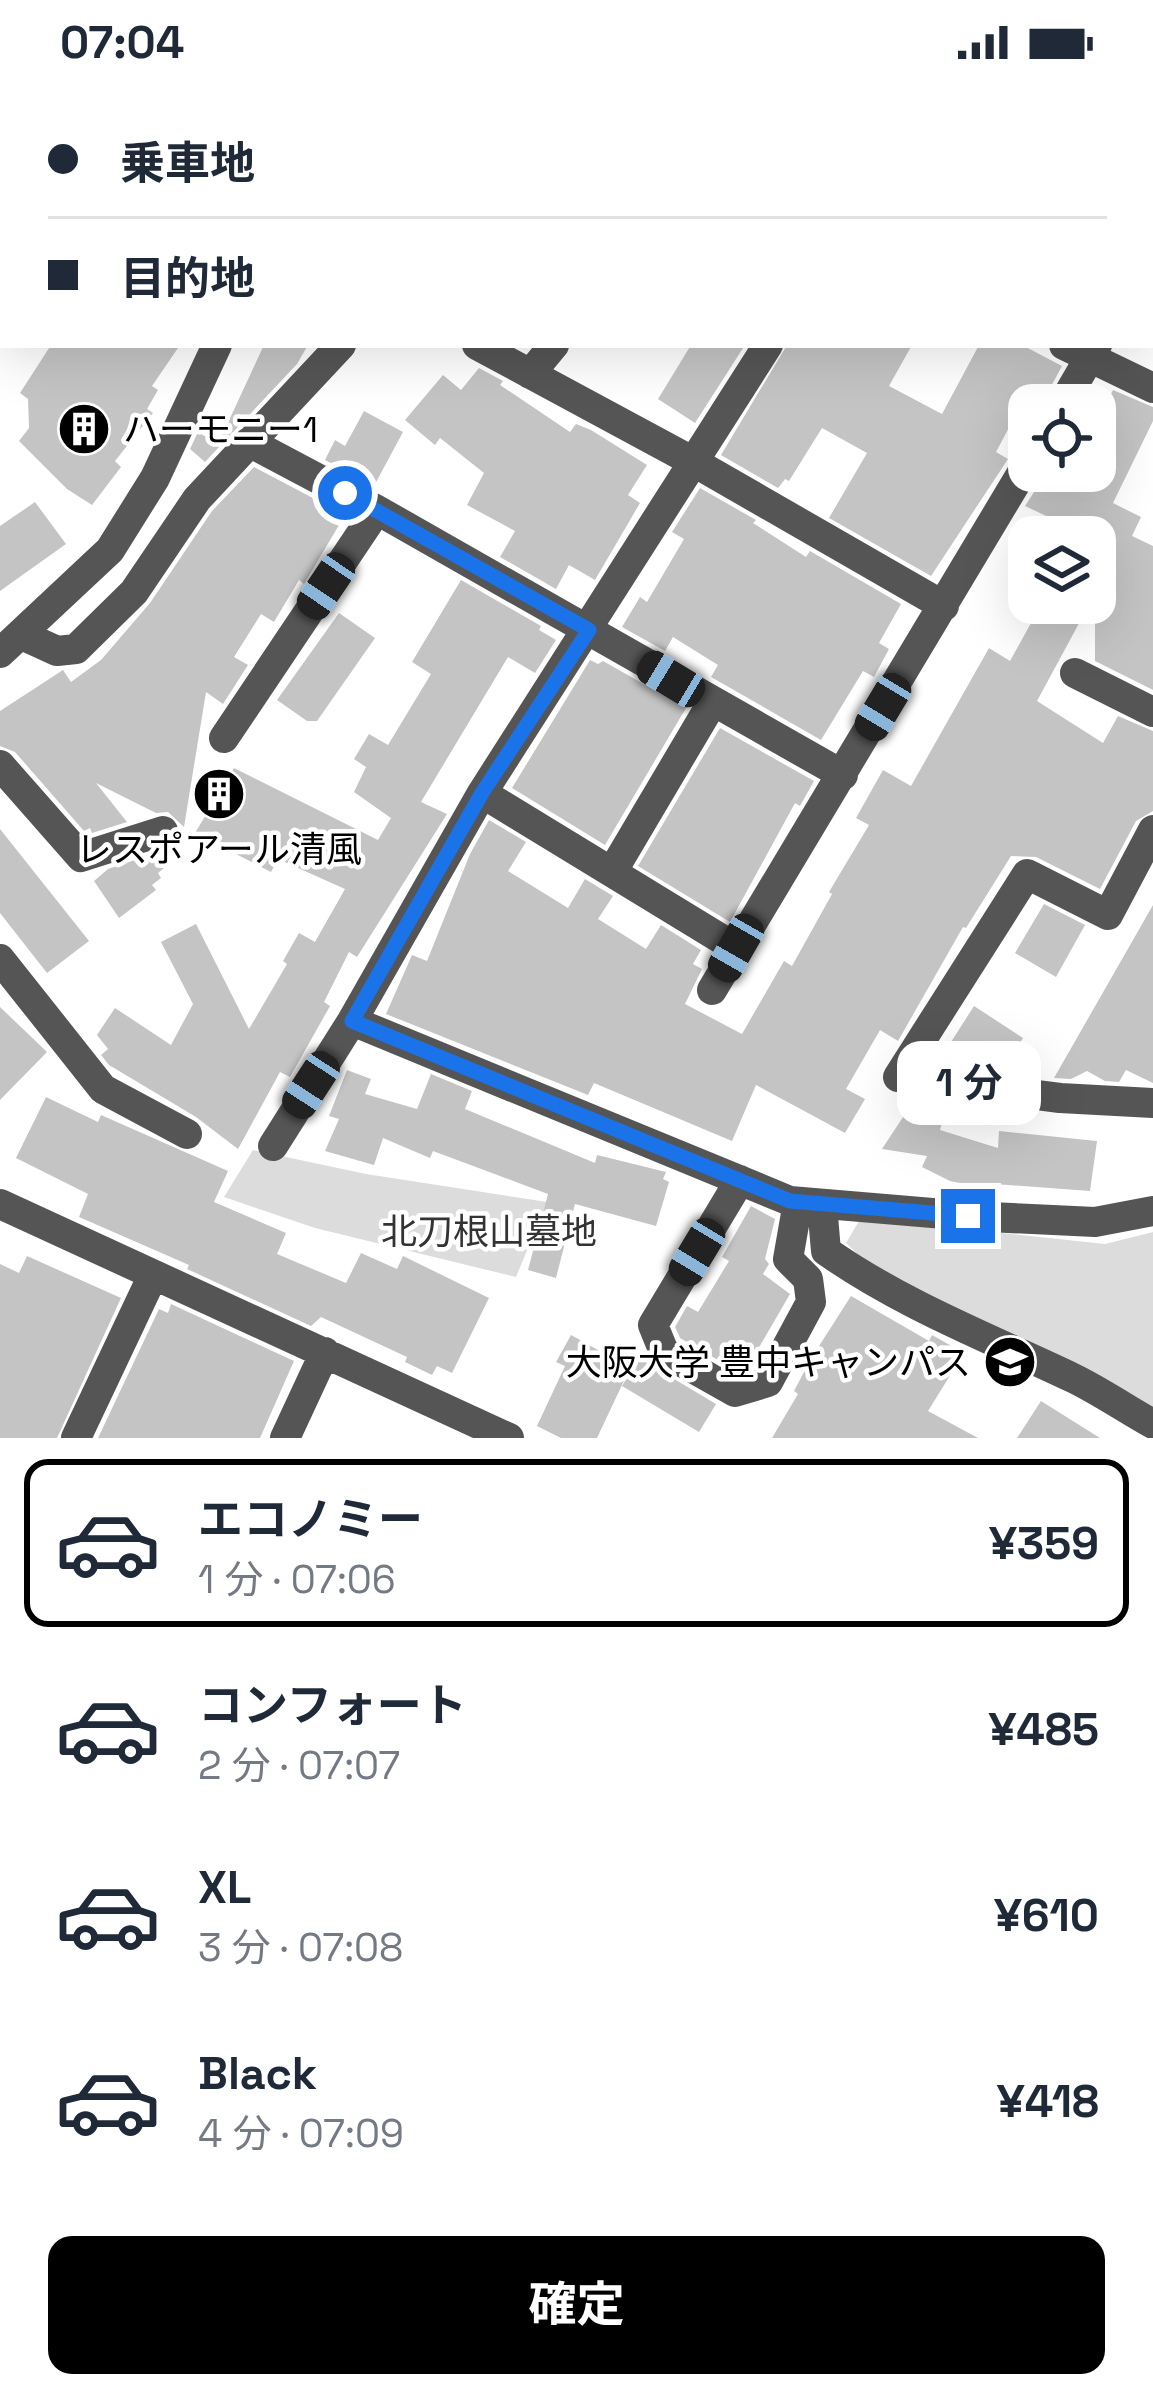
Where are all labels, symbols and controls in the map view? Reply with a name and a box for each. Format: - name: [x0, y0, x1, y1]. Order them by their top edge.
- text: 07:04: [60, 14, 184, 71]
- text: 乗車地: [120, 135, 255, 192]
- text: 目的地: [120, 250, 255, 307]
- map controls: [1008, 384, 1116, 624]
- button: locate: [1008, 384, 1116, 492]
- building icon: ハーモニー1: [56, 401, 112, 457]
- place label: ハーモニー1: [123, 407, 318, 453]
- route start: [318, 466, 372, 520]
- button: layers: [1008, 516, 1116, 624]
- car: [291, 546, 361, 626]
- car: [631, 645, 711, 713]
- car: [849, 667, 917, 747]
- building icon: レスポアール清風: [191, 766, 247, 822]
- place label: レスポアール清風: [76, 827, 362, 873]
- car: [702, 908, 770, 988]
- callout: 1 分: [896, 1042, 1040, 1126]
- car: [276, 1045, 346, 1125]
- text: 1 分: [936, 1058, 1002, 1107]
- route end: [941, 1189, 995, 1243]
- park label: 北刀根山墓地: [381, 1209, 597, 1255]
- car: [663, 1212, 731, 1292]
- school or university icon: 大阪大学 豊中キャンパス: [982, 1334, 1038, 1390]
- place label: 大阪大学 豊中キャンパス: [566, 1340, 971, 1386]
- icon: car: [54, 1489, 162, 1597]
- text: エコノミー: [198, 1491, 423, 1548]
- text: ¥359: [989, 1515, 1099, 1572]
- text: 1 分 · 07:06: [198, 1555, 396, 1604]
- icon: car: [54, 1675, 162, 1783]
- text: コンフォート: [198, 1677, 467, 1734]
- text: ¥485: [988, 1701, 1099, 1758]
- text: 2 分 · 07:07: [198, 1741, 400, 1790]
- text: XL: [198, 1859, 251, 1916]
- icon: car: [54, 1861, 162, 1969]
- text: ¥610: [994, 1887, 1099, 1944]
- text: 3 分 · 07:08: [198, 1923, 403, 1972]
- text: Black: [198, 2045, 317, 2102]
- icon: car: [54, 2047, 162, 2155]
- text: ¥418: [997, 2073, 1099, 2130]
- text: 4 分 · 07:09: [198, 2109, 404, 2158]
- button: 確定: [48, 2236, 1105, 2374]

